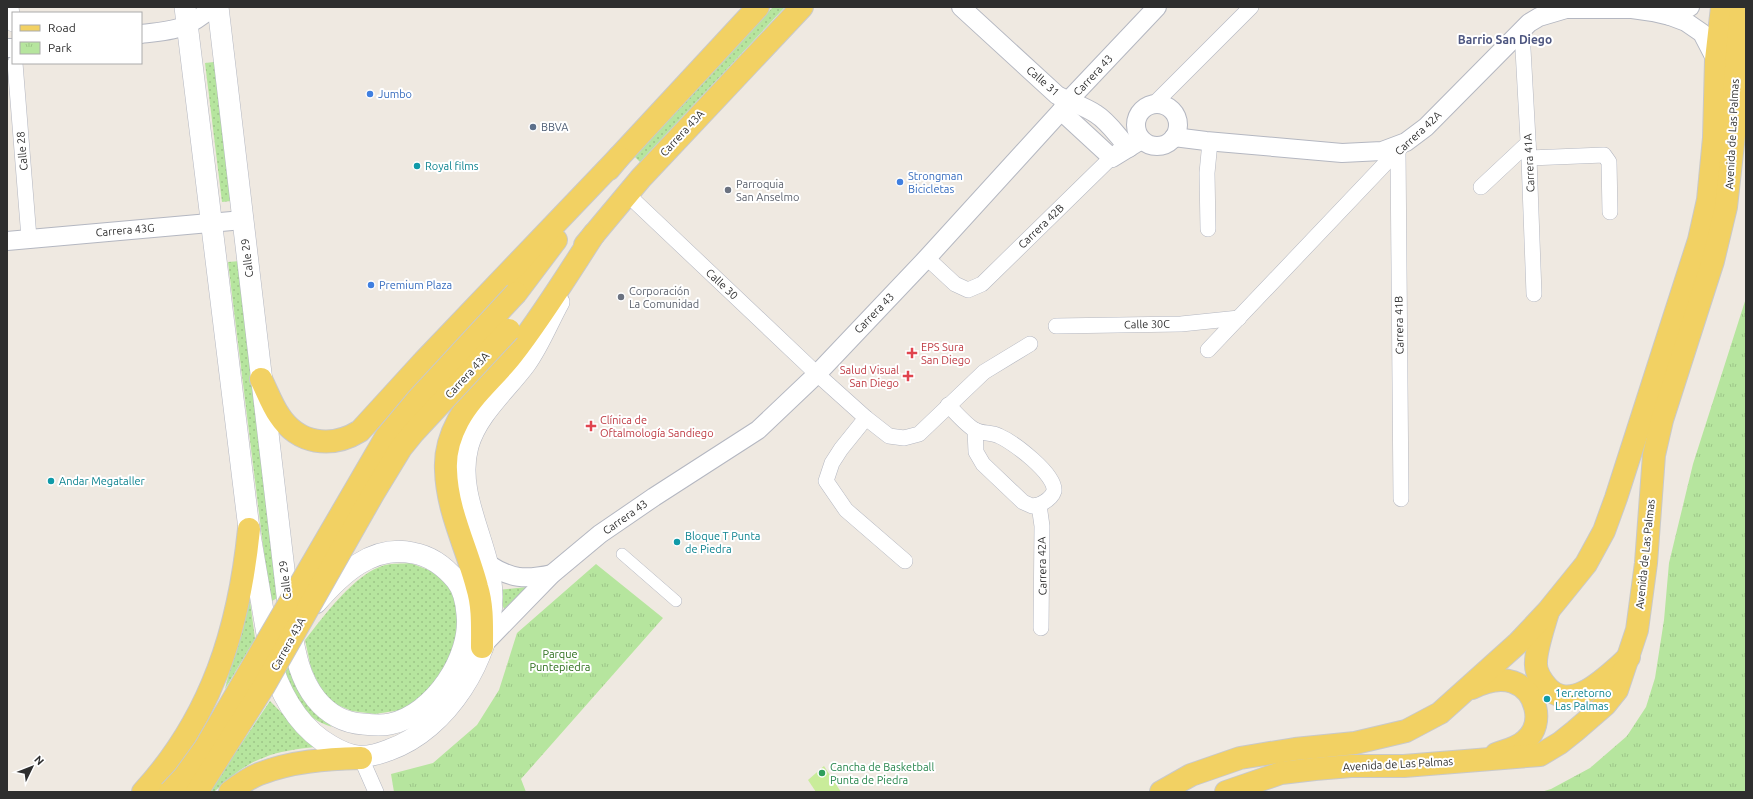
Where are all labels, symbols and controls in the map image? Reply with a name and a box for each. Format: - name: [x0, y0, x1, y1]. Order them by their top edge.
- legend: [12, 12, 142, 64]
- text: Road: [48, 21, 76, 34]
- district label: Barrio San Diego: [1458, 33, 1552, 46]
- text: Park: [48, 41, 72, 54]
- street label: Carrera 43: [1071, 52, 1115, 98]
- street label: Calle 31: [1024, 64, 1062, 98]
- street label: Avenida de Las Palmas: [1723, 78, 1741, 189]
- place label: Jumbo: [378, 88, 412, 100]
- marker: Jumbo: [365, 89, 375, 99]
- street label: Carrera 43A: [658, 107, 707, 159]
- street label: Carrera 42A: [1392, 108, 1444, 157]
- place label: BBVA: [541, 121, 569, 133]
- marker: BBVA: [528, 122, 538, 132]
- street label: Calle 28: [14, 131, 30, 171]
- street label: Carrera 41A: [1521, 133, 1537, 193]
- place label: Royal films: [425, 160, 479, 172]
- marker: Royal films: [412, 161, 422, 171]
- place label: Strongman Bicicletas: [908, 170, 963, 195]
- marker: Strongman Bicicletas: [895, 177, 905, 187]
- place label: Parroquia San Anselmo: [736, 178, 799, 203]
- marker: Parroquia San Anselmo: [723, 185, 733, 195]
- street label: Carrera 42B: [1016, 201, 1066, 251]
- street label: Carrera 43G: [95, 221, 155, 239]
- street label: Calle 29: [239, 238, 255, 278]
- street label: Calle 30: [704, 266, 740, 302]
- place label: Premium Plaza: [379, 279, 452, 291]
- marker: Premium Plaza: [366, 280, 376, 290]
- place label: Corporación La Comunidad: [629, 285, 699, 310]
- street label: Carrera 43: [852, 290, 896, 336]
- marker: Corporación La Comunidad: [616, 292, 626, 302]
- street label: Carrera 41B: [1392, 296, 1406, 354]
- street label: Calle 30C: [1124, 318, 1170, 330]
- place label: EPS Sura San Diego: [921, 341, 971, 366]
- marker: EPS Sura San Diego: [906, 347, 918, 359]
- street label: Carrera 43A: [443, 349, 492, 401]
- place label: Salud Visual San Diego: [840, 364, 899, 389]
- marker: Salud Visual San Diego: [902, 370, 914, 382]
- place label: Clínica de Oftalmología Sandiego: [600, 414, 714, 439]
- marker: Clínica de Oftalmología Sandiego: [585, 420, 597, 432]
- place label: Andar Megataller: [59, 475, 146, 487]
- marker: Andar Megataller: [46, 476, 56, 486]
- street label: Carrera 43: [600, 497, 650, 537]
- street label: Avenida de Las Palmas: [1633, 498, 1657, 610]
- place label: Bloque T Punta de Piedra: [685, 530, 760, 555]
- street label: Carrera 42A: [1035, 536, 1049, 595]
- marker: Bloque T Punta de Piedra: [672, 537, 682, 547]
- street label: Calle 29: [277, 560, 293, 600]
- street label: Carrera 43A: [269, 615, 308, 673]
- park label: Parque Puntepiedra: [530, 648, 590, 673]
- place label: 1er.retorno Las Palmas: [1555, 687, 1612, 712]
- marker: 1er.retorno Las Palmas: [1542, 694, 1552, 704]
- north arrow: [12, 747, 52, 787]
- text: N: [32, 753, 47, 767]
- street label: Avenida de Las Palmas: [1343, 755, 1454, 773]
- place label: Cancha de Basketball Punta de Piedra: [830, 761, 934, 786]
- marker: Cancha de Basketball Punta de Piedra: [817, 768, 827, 778]

